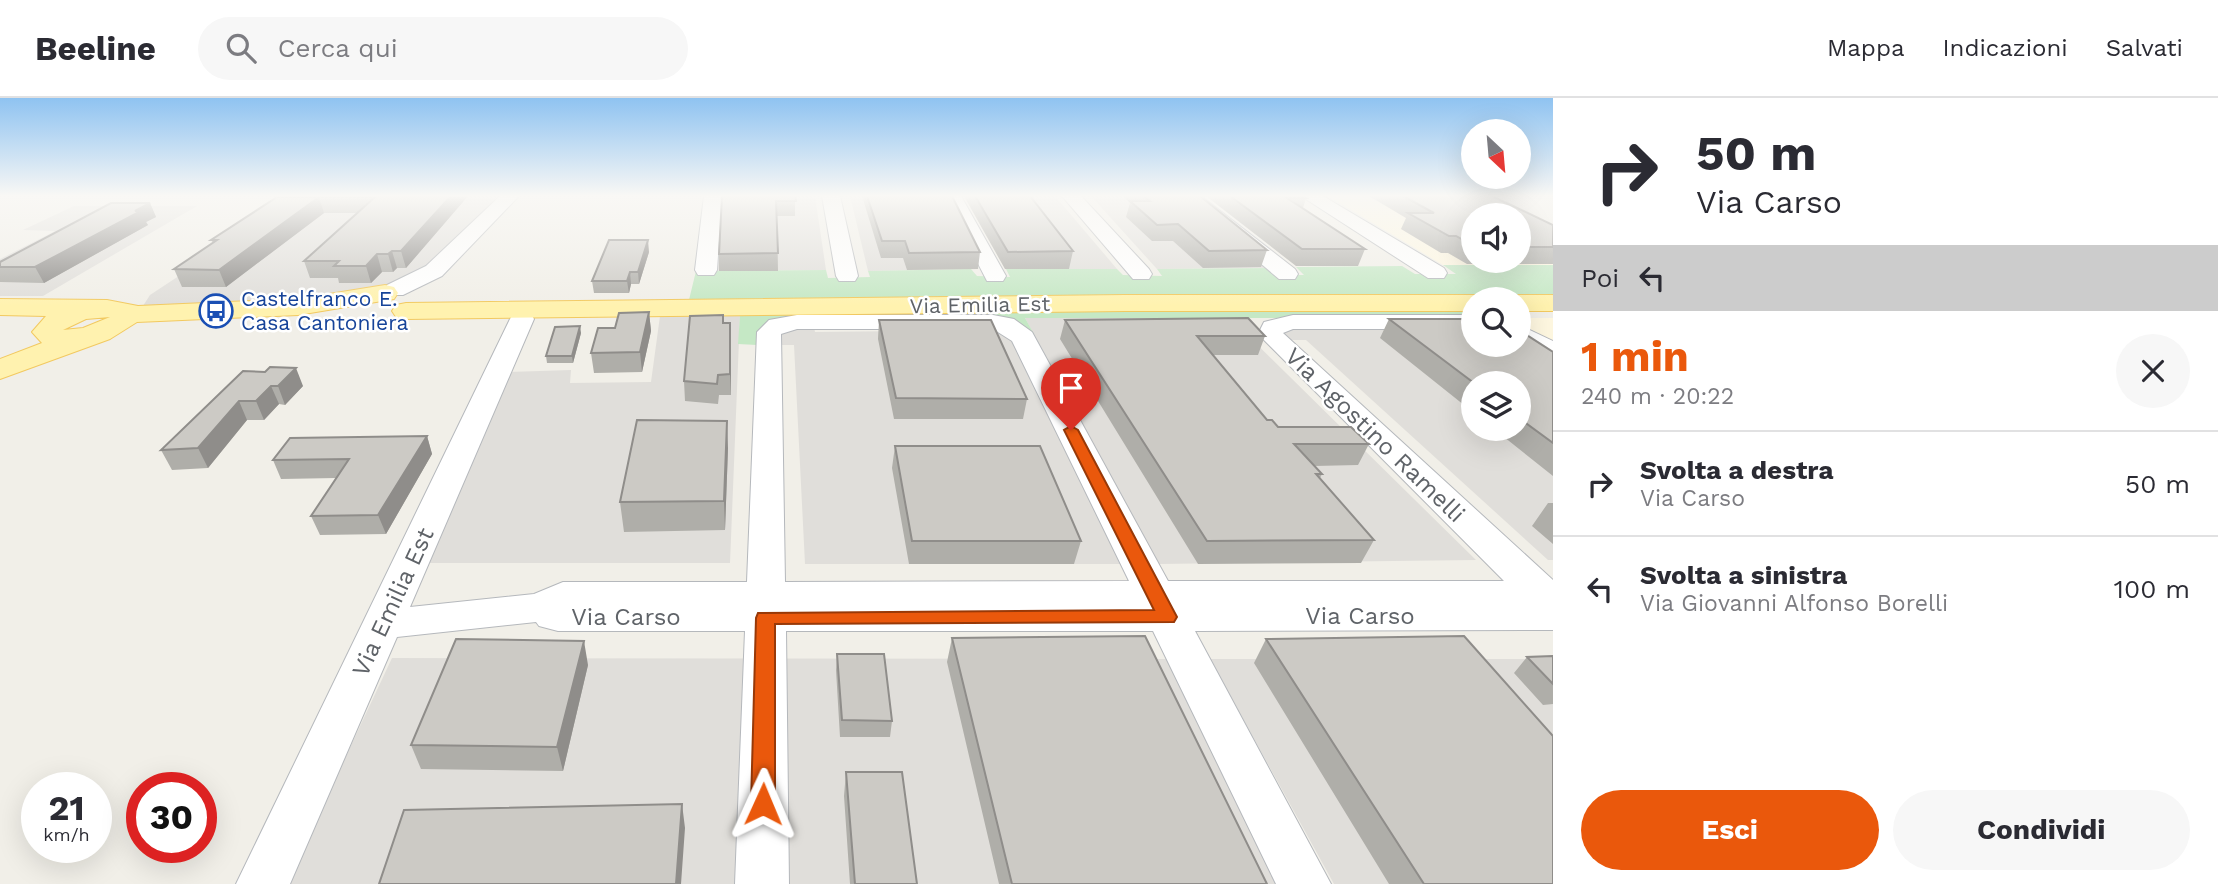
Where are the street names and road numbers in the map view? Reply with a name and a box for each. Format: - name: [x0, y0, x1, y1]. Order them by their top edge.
- street label: Via Emilia Est: [909, 291, 1051, 318]
- street label: Via Agostino Ramelli: [1279, 342, 1471, 528]
- street label: Via Emilia Est: [346, 523, 440, 681]
- street label: Via Carso: [1305, 602, 1415, 630]
- street label: Via Carso: [571, 603, 681, 631]

